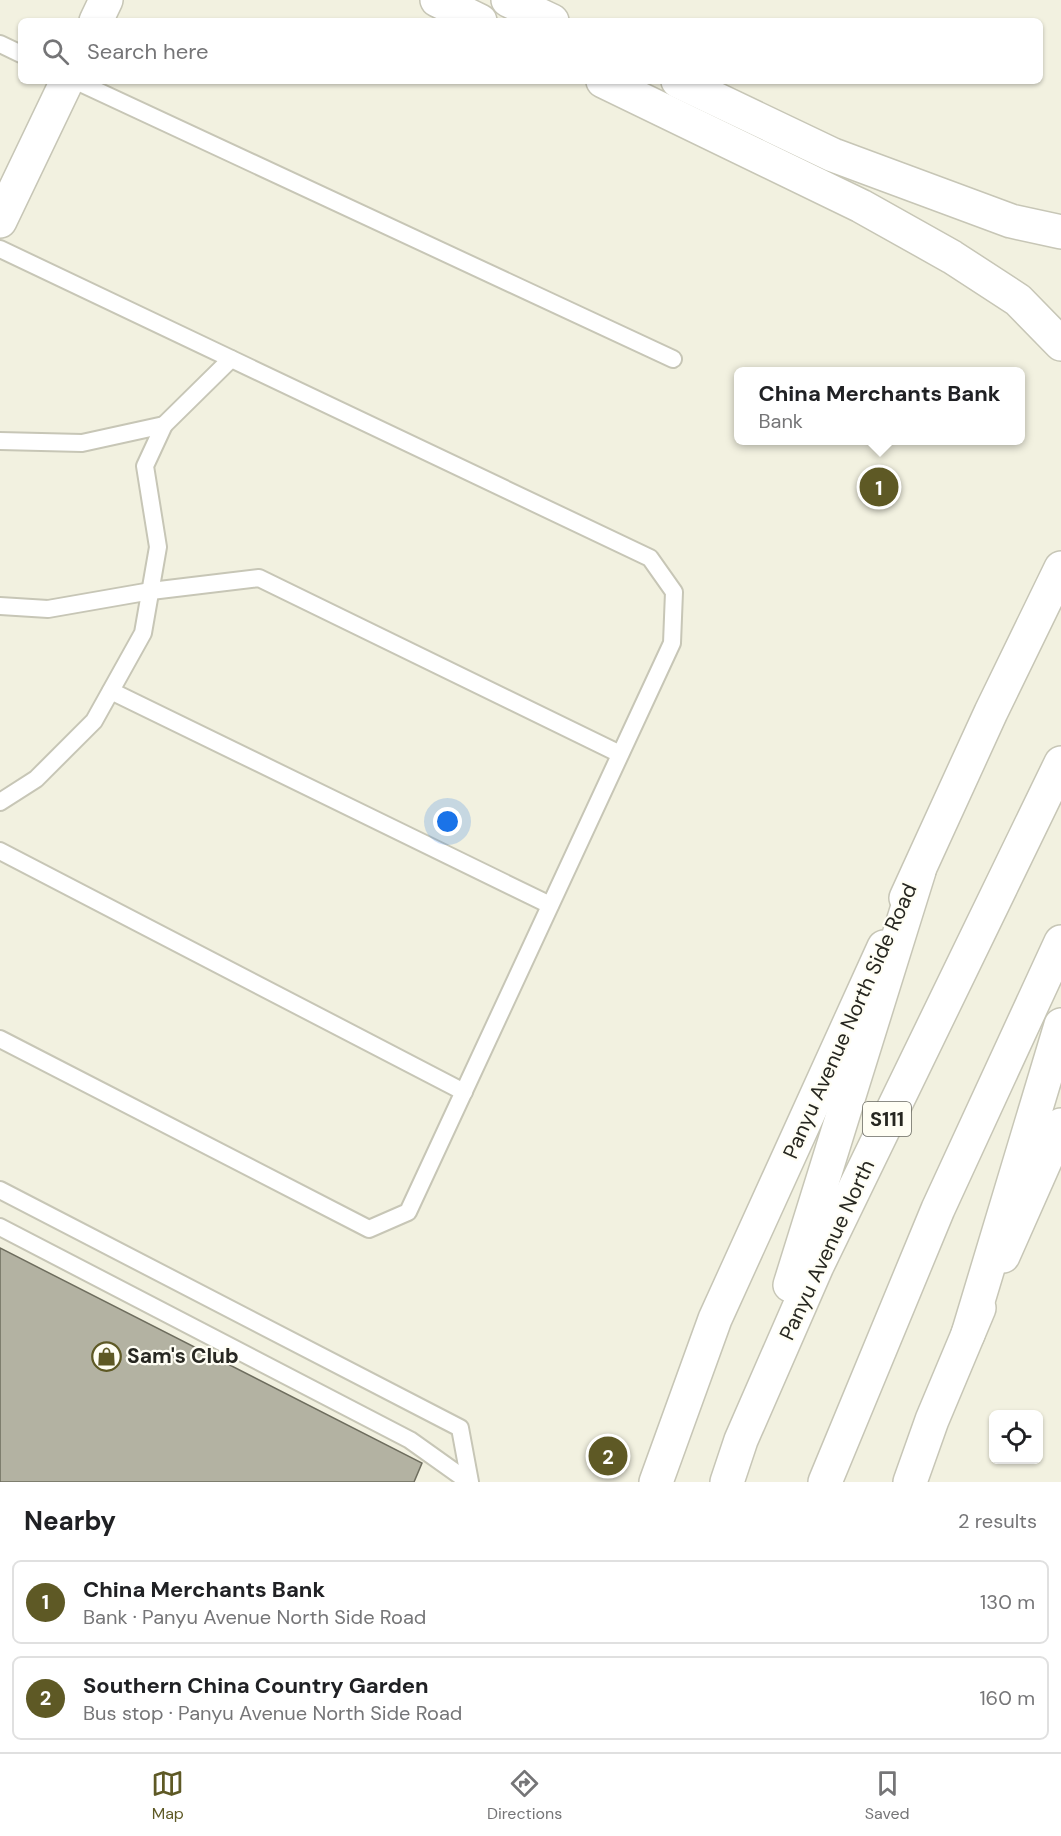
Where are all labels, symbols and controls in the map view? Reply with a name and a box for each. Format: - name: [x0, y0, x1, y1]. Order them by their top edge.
- search box: [18, 18, 1043, 84]
- icon: search: [39, 35, 72, 68]
- text: Search here: [87, 37, 208, 66]
- popup: [734, 367, 1025, 445]
- text: China Merchants Bank: [758, 379, 1001, 408]
- text: Bank: [758, 408, 803, 434]
- pin: 1: [860, 464, 898, 510]
- your location: [433, 807, 462, 836]
- street label: Panyu Avenue North Side Road: [777, 879, 923, 1163]
- road number: S111: [863, 1102, 911, 1136]
- street label: Panyu Avenue North: [773, 1155, 881, 1345]
- shop icon: Sam's Club: [90, 1340, 122, 1372]
- place label: Sam's Club: [127, 1342, 239, 1370]
- map controls: [989, 1410, 1043, 1464]
- button: locate: [989, 1410, 1043, 1464]
- pin: 2: [588, 1434, 628, 1478]
- text: Nearby: [24, 1504, 116, 1538]
- text: 2 results: [958, 1508, 1037, 1534]
- text: China Merchants Bank: [83, 1575, 325, 1604]
- text: 1: [42, 1589, 49, 1615]
- text: 130 m: [980, 1589, 1035, 1615]
- text: Bank · Panyu Avenue North Side Road: [83, 1604, 426, 1630]
- text: Southern China Country Garden: [83, 1671, 429, 1700]
- text: 2: [40, 1685, 51, 1711]
- text: 160 m: [979, 1685, 1035, 1711]
- text: Bus stop · Panyu Avenue North Side Road: [83, 1700, 462, 1726]
- tab: Map: [151, 1767, 184, 1824]
- tab: Directions: [487, 1767, 562, 1824]
- tab: Saved: [865, 1767, 910, 1824]

